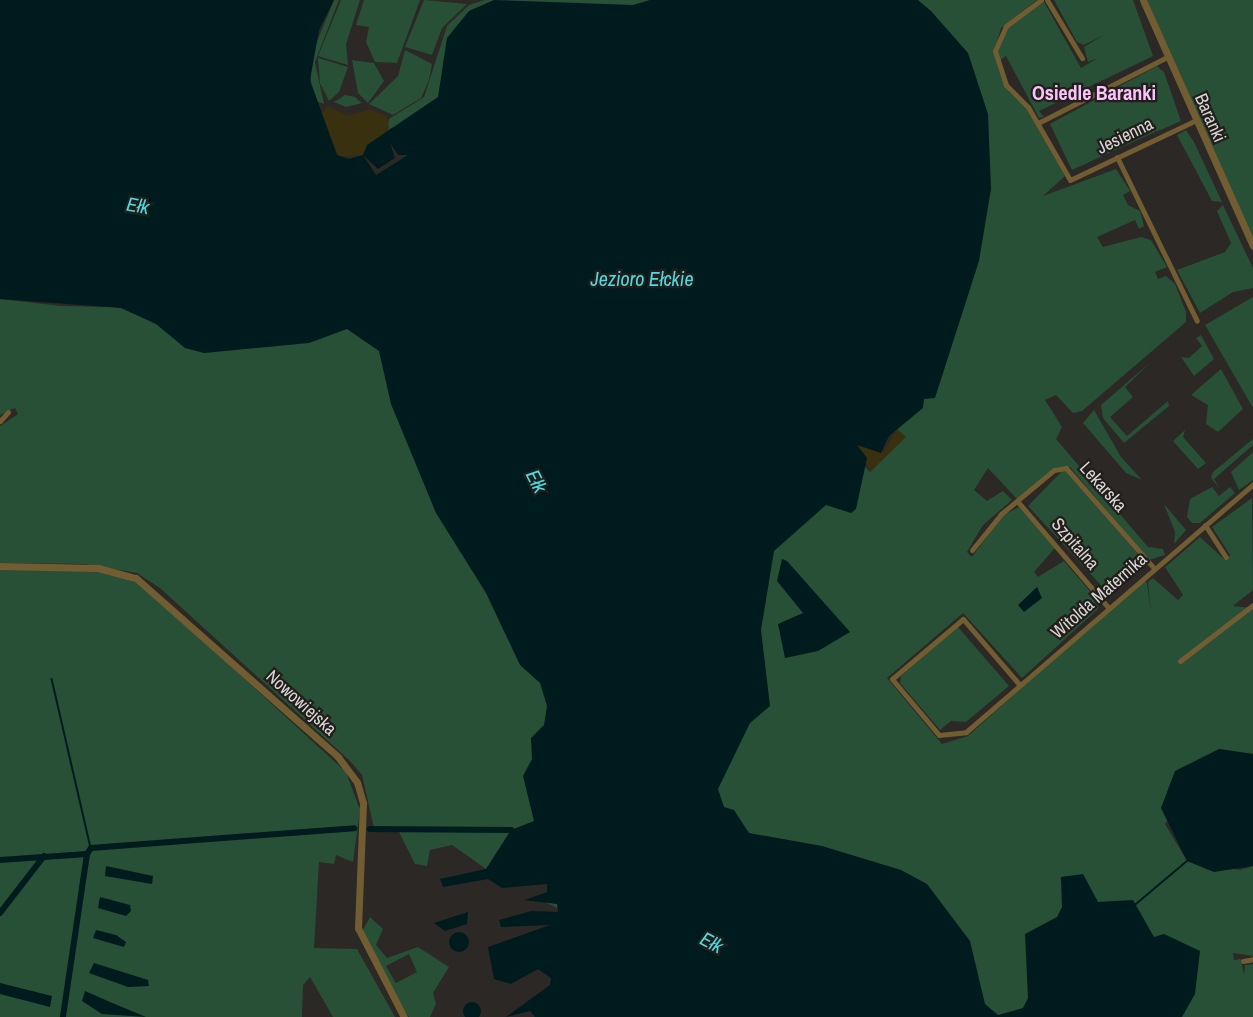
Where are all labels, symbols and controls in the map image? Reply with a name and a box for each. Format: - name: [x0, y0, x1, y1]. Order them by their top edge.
- district label: Osiedle Baranki: [1032, 80, 1156, 104]
- street label: Baranki: [1190, 90, 1230, 146]
- street label: Jesienna: [1093, 113, 1157, 159]
- water label: Ełk: [125, 191, 151, 219]
- water label: Jezioro Ełckie: [591, 266, 693, 290]
- street label: Lekarska: [1075, 458, 1131, 516]
- water label: Ełk: [521, 465, 553, 497]
- street label: Szpitalna: [1047, 514, 1103, 574]
- street label: Witolda Maternika: [1047, 549, 1151, 643]
- street label: Nowowiejska: [261, 666, 341, 740]
- water label: Ełk: [696, 926, 728, 958]

